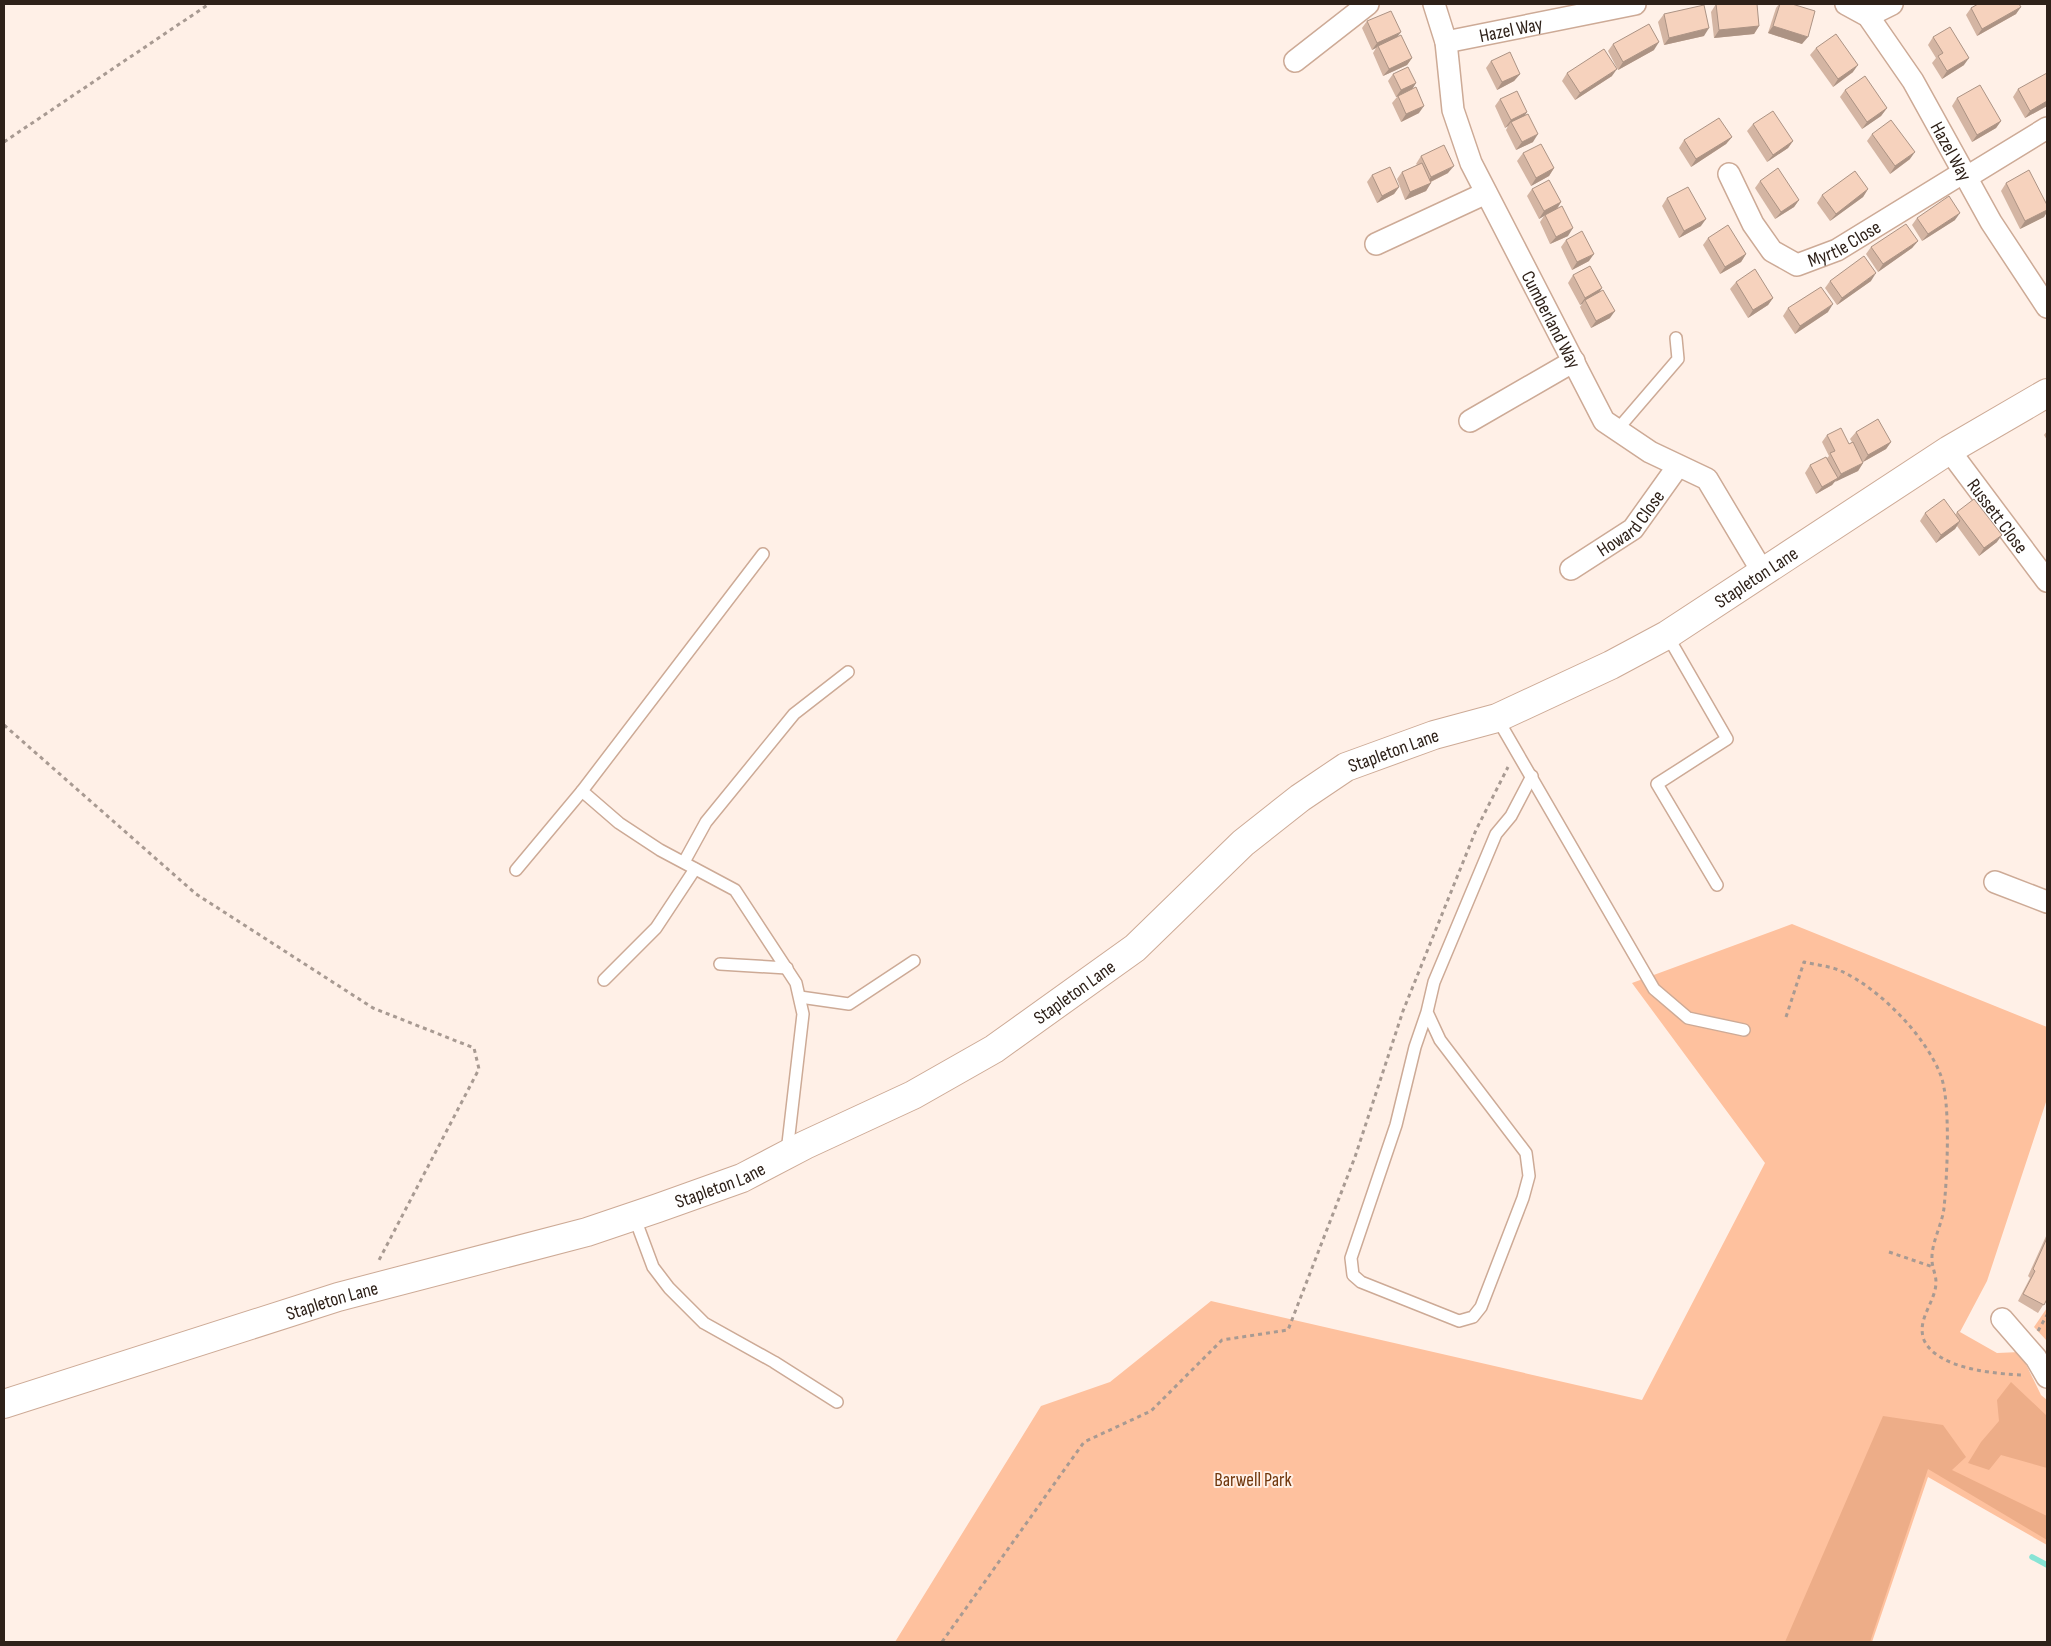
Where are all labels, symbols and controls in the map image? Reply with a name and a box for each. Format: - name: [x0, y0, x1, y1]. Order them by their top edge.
- street label: Hazel Way: [1477, 13, 1545, 48]
- street label: Hazel Way: [1925, 118, 1976, 186]
- street label: Myrtle Close: [1805, 216, 1885, 273]
- street label: Cumberland Way: [1516, 267, 1585, 373]
- street label: Russett Close: [1961, 475, 2032, 558]
- street label: Howard Close: [1593, 486, 1670, 562]
- street label: Stapleton Lane: [1711, 542, 1803, 614]
- street label: Stapleton Lane: [1345, 724, 1441, 778]
- street label: Stapleton Lane: [1030, 956, 1120, 1030]
- street label: Stapleton Lane: [672, 1158, 770, 1214]
- street label: Stapleton Lane: [283, 1277, 381, 1326]
- park label: Barwell Park: [1214, 1469, 1293, 1492]

